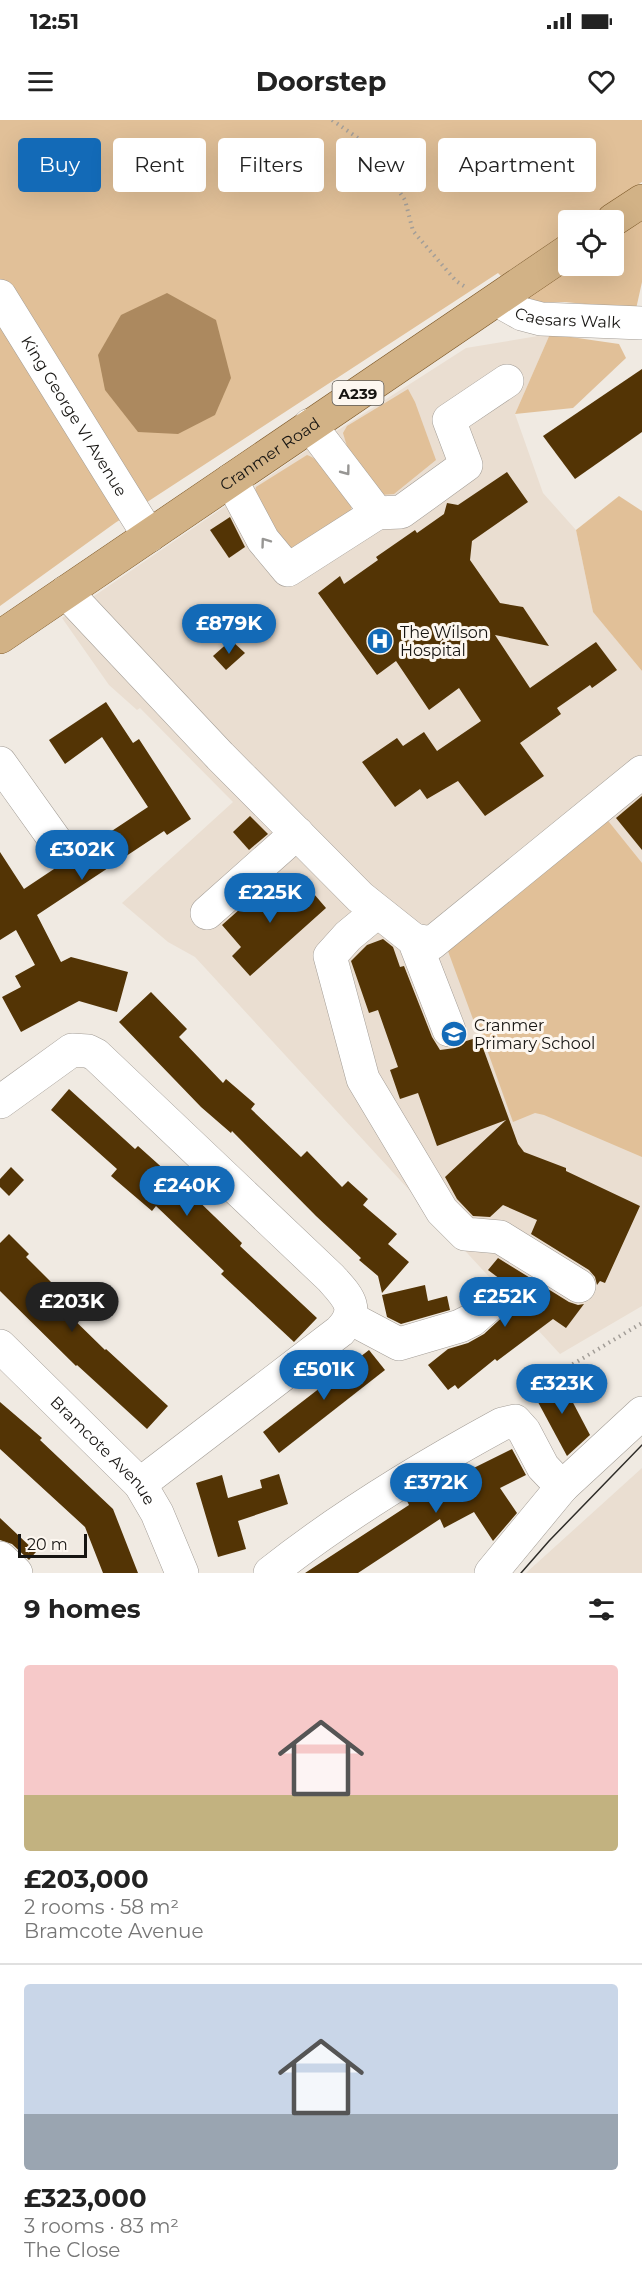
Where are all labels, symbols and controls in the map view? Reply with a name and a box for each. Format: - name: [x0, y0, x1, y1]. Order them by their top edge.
- text: 12:51: [30, 8, 79, 35]
- icon: menu: [24, 65, 57, 98]
- text: Doorstep: [256, 65, 386, 98]
- icon: heart: [585, 65, 618, 98]
- chip: Buy: [18, 138, 101, 192]
- chip: Rent: [113, 138, 206, 192]
- chip: Filters: [218, 138, 324, 192]
- chip: New: [336, 138, 426, 192]
- chip: Apartment: [438, 138, 596, 192]
- map controls: [558, 210, 624, 276]
- button: locate: [558, 210, 624, 276]
- street label: Caesars Walk: [511, 302, 622, 332]
- street label: King George VI Avenue: [17, 332, 131, 500]
- road number: A239: [332, 381, 384, 405]
- street label: Cranmer Road: [216, 413, 323, 494]
- one-way arrow: [338, 465, 349, 476]
- one-way arrow: [262, 537, 273, 548]
- pin: £879K: [187, 604, 271, 655]
- text: £879K: [196, 611, 262, 635]
- place label: The Wilson Hospital: [400, 623, 489, 660]
- hospital icon: The Wilson Hospital: [365, 626, 395, 656]
- pin: £302K: [40, 830, 124, 881]
- text: £302K: [49, 837, 115, 861]
- pin: £225K: [228, 873, 312, 924]
- text: £225K: [238, 880, 302, 904]
- place label: Cranmer Primary School: [474, 1016, 595, 1053]
- school or university icon: Cranmer Primary School: [439, 1019, 469, 1049]
- pin: £240K: [145, 1166, 229, 1217]
- text: £240K: [154, 1173, 220, 1197]
- pin: £252K: [463, 1277, 547, 1328]
- pin: £203K: [30, 1282, 114, 1333]
- text: £252K: [473, 1284, 537, 1308]
- text: £203K: [40, 1289, 104, 1313]
- pin: £501K: [282, 1350, 366, 1401]
- text: £501K: [293, 1357, 355, 1381]
- pin: £323K: [520, 1364, 604, 1415]
- text: £323K: [530, 1371, 594, 1395]
- street label: Bramcote Avenue: [47, 1392, 159, 1508]
- pin: £372K: [394, 1463, 478, 1514]
- text: £372K: [404, 1470, 468, 1494]
- scale bar: [18, 1531, 87, 1558]
- text: 20 m: [27, 1535, 68, 1554]
- text: 9 homes: [24, 1593, 141, 1625]
- icon: filters: [585, 1593, 618, 1626]
- icon: home: [267, 1704, 375, 1812]
- text: £203,000: [24, 1863, 149, 1895]
- text: 2 rooms · 58 m²: [24, 1895, 179, 1919]
- text: Bramcote Avenue: [24, 1919, 203, 1943]
- icon: home: [267, 2023, 375, 2131]
- text: £323,000: [24, 2182, 147, 2214]
- text: 3 rooms · 83 m²: [24, 2214, 179, 2238]
- text: The Close: [24, 2238, 120, 2262]

